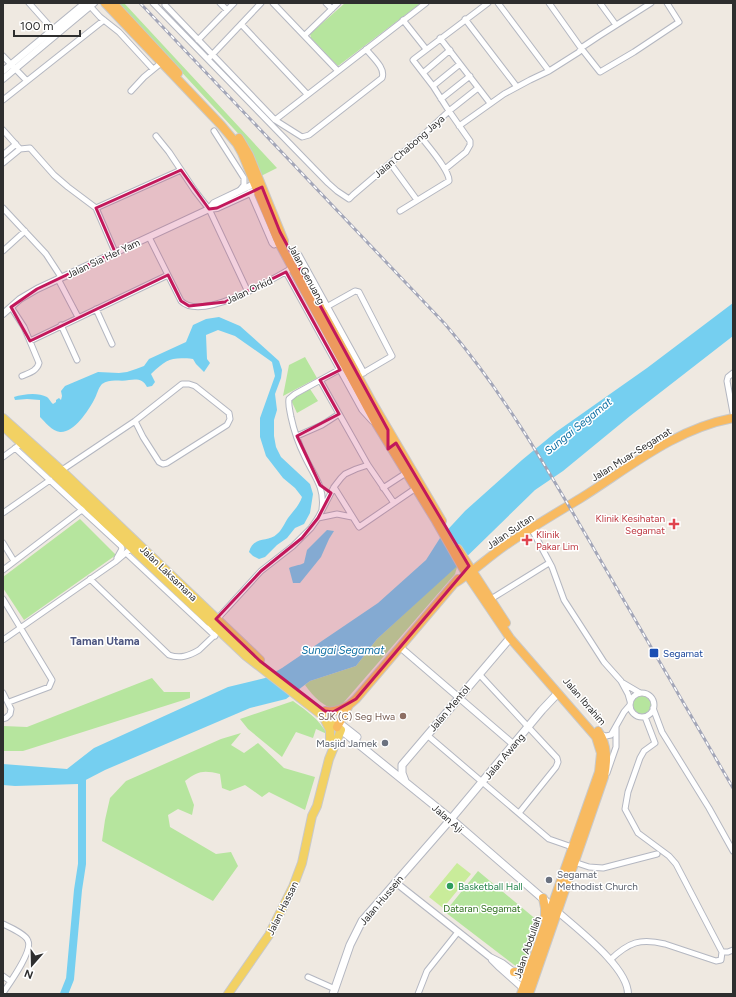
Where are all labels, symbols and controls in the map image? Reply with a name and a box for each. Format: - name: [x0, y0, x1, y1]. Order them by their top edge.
- scale bar: [14, 12, 80, 38]
- text: 100 m: [20, 19, 54, 33]
- street label: Jalan Chabong Jaya: [371, 112, 447, 181]
- street label: Jalan Sia Her Yam: [64, 236, 142, 281]
- street label: Jalan Genuang: [285, 242, 328, 307]
- street label: Jalan Orkid: [224, 274, 275, 307]
- water label: Sungai Segamat: [542, 395, 615, 458]
- street label: Jalan Muar-Segamat: [589, 424, 674, 484]
- street label: Jalan Sultan: [484, 511, 537, 552]
- place label: Klinik Kesihatan Segamat: [596, 512, 665, 537]
- marker: Klinik Kesihatan Segamat: [668, 518, 680, 530]
- place label: Klinik Pakar Lim: [536, 528, 579, 553]
- marker: Klinik Pakar Lim: [521, 534, 533, 546]
- street label: Jalan Laksamana: [137, 543, 200, 604]
- district label: Taman Utama: [70, 635, 140, 648]
- water label: Sungai Segamat: [302, 644, 385, 657]
- marker: Segamat: [648, 647, 660, 659]
- place label: Segamat: [663, 647, 703, 660]
- street label: Jalan Ibrahim: [560, 675, 609, 728]
- street label: Jalan Mentol: [426, 682, 473, 734]
- place label: SJK (C) Seg Hwa: [318, 710, 395, 723]
- marker: SJK (C) Seg Hwa: [398, 711, 408, 721]
- street label: Jalan Awang: [481, 730, 528, 782]
- place label: Masjid Jamek: [316, 737, 377, 750]
- marker: Masjid Jamek: [380, 738, 390, 748]
- street label: Jalan Aji: [429, 801, 466, 836]
- place label: Segamat Methodist Church: [557, 868, 638, 893]
- street label: Jalan Hussein: [357, 872, 406, 928]
- marker: Segamat Methodist Church: [544, 875, 554, 885]
- street label: Jalan Hassan: [264, 879, 301, 937]
- place label: Basketball Hall: [458, 880, 523, 893]
- marker: Basketball Hall: [445, 881, 455, 891]
- park label: Dataran Segamat: [443, 902, 521, 915]
- street label: Jalan Abdullah: [511, 914, 544, 980]
- north arrow: [12, 945, 52, 985]
- text: N: [23, 966, 35, 981]

